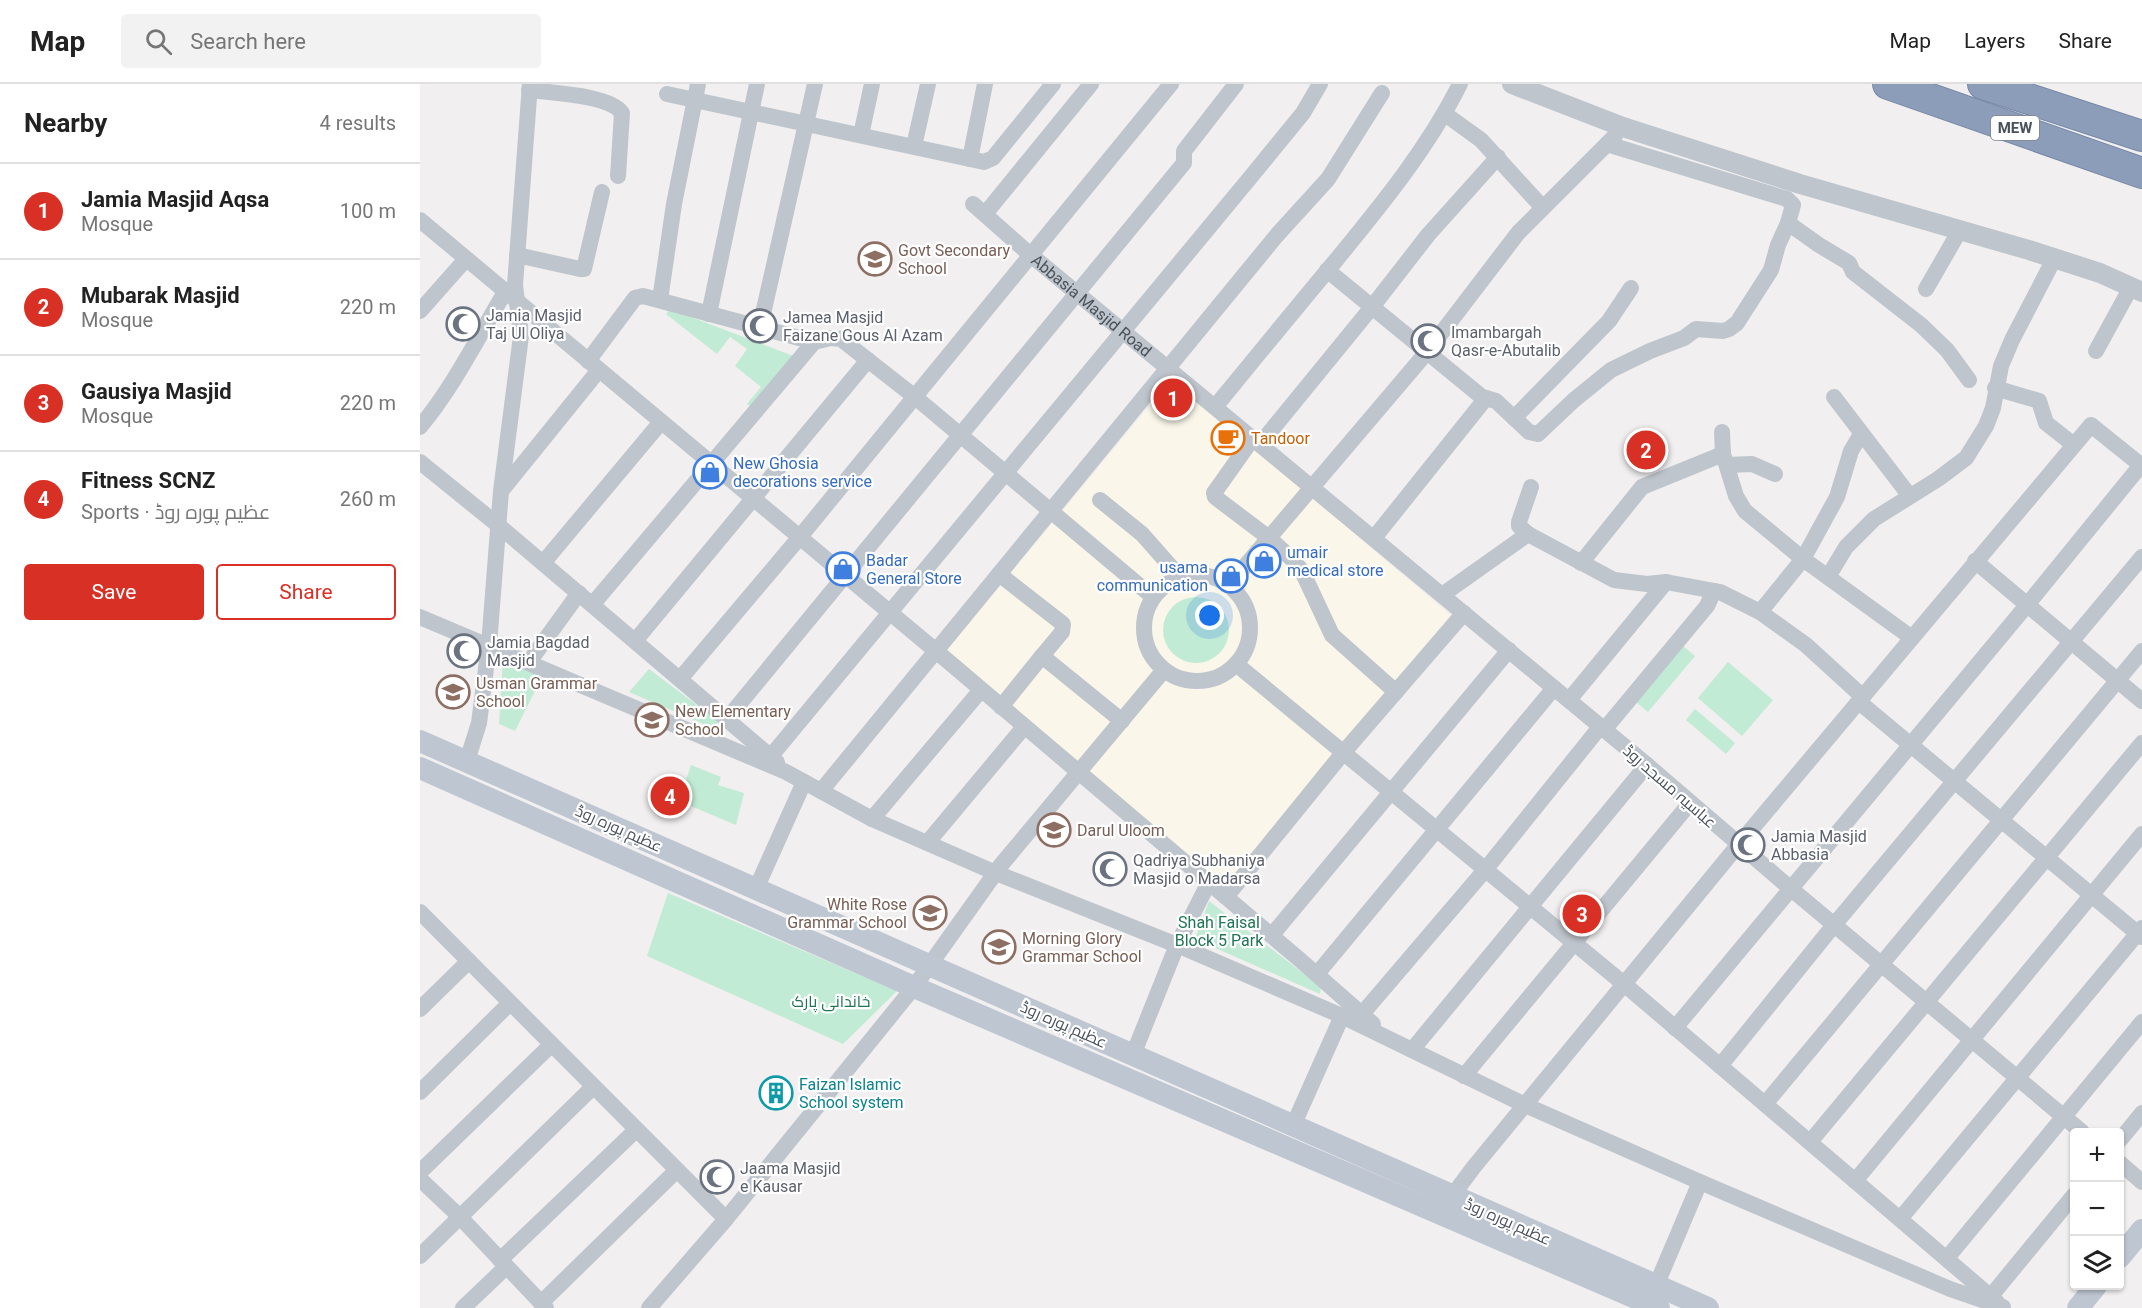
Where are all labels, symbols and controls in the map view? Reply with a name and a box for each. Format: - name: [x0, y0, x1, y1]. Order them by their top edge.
- search box: [121, 14, 541, 68]
- text: Map: [30, 25, 85, 58]
- icon: search: [142, 25, 175, 58]
- text: Search here: [190, 29, 306, 54]
- text: Map: [1889, 29, 1931, 53]
- text: Layers: [1964, 29, 2025, 53]
- text: Share: [2058, 29, 2112, 53]
- text: Nearby: [24, 108, 107, 138]
- text: 4 results: [320, 111, 396, 135]
- road number: MEW: [1991, 116, 2039, 140]
- text: Jamia Masjid Aqsa: [81, 187, 269, 212]
- text: 1: [38, 199, 49, 223]
- text: 100 m: [340, 199, 396, 223]
- text: Mosque: [81, 212, 153, 236]
- school or university icon: Govt Secondary School: [857, 241, 893, 277]
- place label: Govt Secondary School: [898, 241, 1010, 278]
- street label: Abbasia Masjid Road: [1027, 250, 1155, 361]
- text: Mubarak Masjid: [81, 283, 240, 308]
- text: 2: [38, 295, 49, 319]
- text: 220 m: [340, 295, 396, 319]
- mosque icon: Jamia Masjid Taj Ul Oliya: [445, 306, 481, 342]
- place label: Jamia Masjid Taj Ul Oliya: [486, 306, 582, 343]
- text: Mosque: [81, 308, 153, 332]
- mosque icon: Jamea Masjid Faizane Gous Al Azam: [742, 308, 778, 344]
- place label: Jamea Masjid Faizane Gous Al Azam: [783, 308, 943, 345]
- mosque icon: Imambargah Qasr-e-Abutalib: [1410, 323, 1446, 359]
- place label: Imambargah Qasr-e-Abutalib: [1451, 323, 1561, 360]
- pin: 1: [1154, 376, 1192, 420]
- text: Gausiya Masjid: [81, 379, 232, 404]
- text: 3: [38, 391, 49, 415]
- text: 220 m: [340, 391, 396, 415]
- text: Mosque: [81, 404, 153, 428]
- cafe icon: Tandoor: [1210, 420, 1246, 456]
- pin: 2: [1626, 428, 1666, 472]
- place label: Tandoor: [1251, 429, 1310, 448]
- shop icon: New Ghosia decorations service: [692, 454, 728, 490]
- place label: New Ghosia decorations service: [733, 454, 872, 491]
- text: Fitness SCNZ: [81, 468, 215, 493]
- text: 4: [38, 487, 49, 511]
- text: 260 m: [340, 487, 396, 511]
- text: Sports · عظیم پورہ روڈ: [81, 500, 270, 524]
- shop icon: umair medical store: [1246, 543, 1282, 579]
- place label: umair medical store: [1287, 543, 1384, 580]
- shop icon: Badar General Store: [825, 551, 861, 587]
- place label: Badar General Store: [866, 551, 962, 588]
- place label: usama communication: [1097, 558, 1208, 595]
- shop icon: usama communication: [1213, 558, 1249, 594]
- button: Save: [24, 564, 204, 620]
- button: Share: [216, 564, 396, 620]
- your location: [1195, 601, 1224, 630]
- mosque icon: Jamia Bagdad Masjid: [446, 633, 482, 669]
- place label: Jamia Bagdad Masjid: [487, 633, 590, 670]
- school or university icon: Usman Grammar School: [435, 674, 471, 710]
- place label: Usman Grammar School: [476, 674, 598, 711]
- school or university icon: New Elementary School: [634, 702, 670, 738]
- place label: New Elementary School: [675, 702, 791, 739]
- street label: عباسیہ مسجد روڈ: [1619, 741, 1720, 832]
- pin: 4: [650, 774, 690, 818]
- street label: عظیم پورہ روڈ: [572, 801, 665, 858]
- school or university icon: Darul Uloom: [1036, 812, 1072, 848]
- place label: Darul Uloom: [1077, 821, 1165, 840]
- mosque icon: Jamia Masjid Abbasia: [1730, 827, 1766, 863]
- place label: Jamia Masjid Abbasia: [1771, 827, 1867, 864]
- mosque icon: Qadriya Subhaniya Masjid o Madarsa: [1092, 851, 1128, 887]
- place label: Qadriya Subhaniya Masjid o Madarsa: [1133, 851, 1265, 888]
- pin: 3: [1562, 892, 1602, 936]
- place label: White Rose Grammar School: [787, 895, 907, 932]
- school or university icon: White Rose Grammar School: [912, 895, 948, 931]
- park label: Shah Faisal Block 5 Park: [1175, 913, 1264, 950]
- school or university icon: Morning Glory Grammar School: [981, 929, 1017, 965]
- place label: Morning Glory Grammar School: [1022, 929, 1142, 966]
- park label: خاندانی پارک: [792, 992, 870, 1013]
- street label: عظیم پورہ روڈ: [1017, 997, 1110, 1054]
- building icon: Faizan Islamic School system: [758, 1075, 794, 1111]
- place label: Faizan Islamic School system: [799, 1075, 904, 1112]
- map controls: [2070, 1128, 2124, 1290]
- button: +: [2070, 1128, 2124, 1182]
- mosque icon: Jaama Masjid e Kausar: [699, 1159, 735, 1195]
- place label: Jaama Masjid e Kausar: [740, 1159, 841, 1196]
- button: −: [2070, 1182, 2124, 1236]
- street label: عظیم پورہ روڈ: [1461, 1194, 1554, 1251]
- button: layers: [2070, 1236, 2124, 1290]

